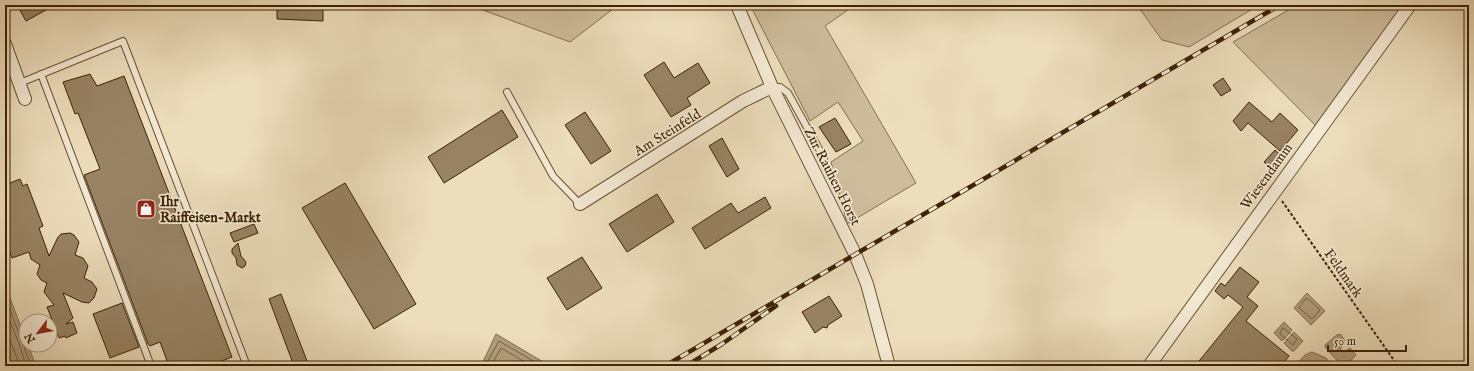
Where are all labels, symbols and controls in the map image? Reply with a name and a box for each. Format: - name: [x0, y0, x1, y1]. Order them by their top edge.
- street label: Am Steinfeld: [630, 105, 705, 161]
- street label: Zur Rauhen Horst: [800, 124, 865, 229]
- street label: Wiesendamm: [1237, 140, 1297, 213]
- place label: Ihr Raiffeisen-Markt: [160, 193, 261, 227]
- shop icon: Ihr Raiffeisen-Markt: [135, 198, 157, 220]
- street label: Feldmark: [1320, 246, 1367, 302]
- north arrow: [18, 313, 58, 353]
- scale bar: [1328, 327, 1406, 353]
- text: N: [22, 330, 39, 346]
- text: 50 m: [1334, 334, 1356, 349]

